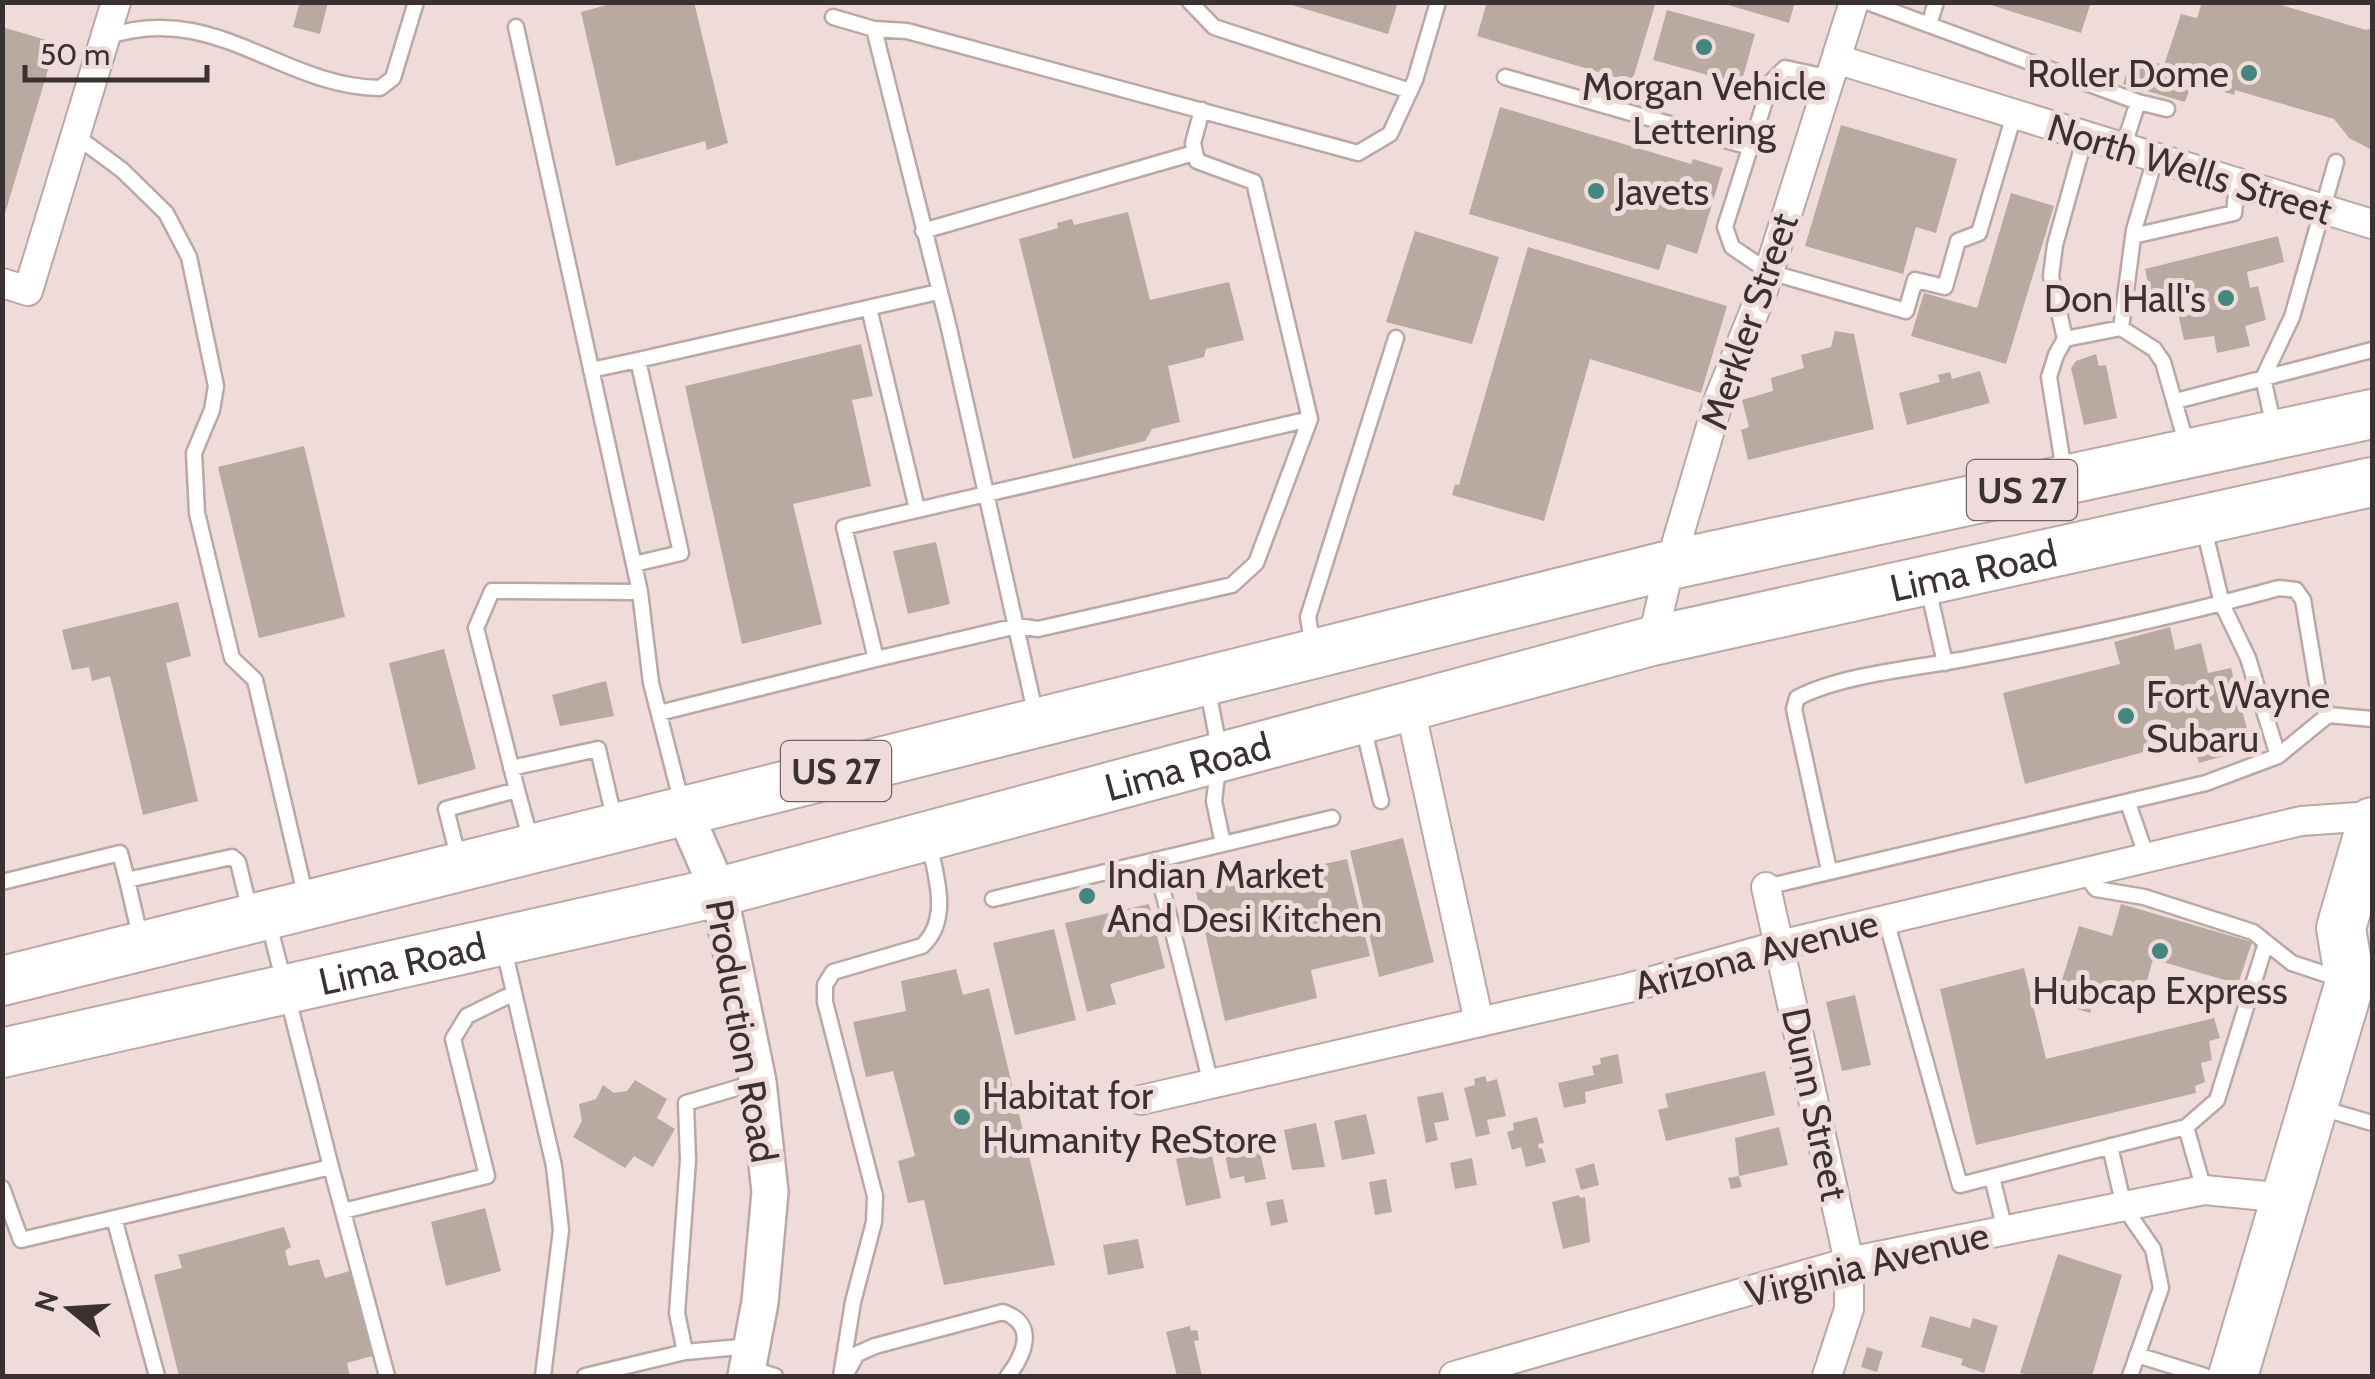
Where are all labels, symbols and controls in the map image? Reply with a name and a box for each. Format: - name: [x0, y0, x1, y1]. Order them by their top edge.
- scale bar: [25, 20, 208, 82]
- text: 50 m: [40, 36, 110, 73]
- marker: Morgan Vehicle Lettering: [1693, 36, 1715, 58]
- place label: Roller Dome: [2027, 50, 2229, 97]
- marker: Roller Dome: [2238, 62, 2260, 84]
- place label: Morgan Vehicle Lettering: [1582, 63, 1826, 154]
- street label: North Wells Street: [2042, 103, 2338, 235]
- place label: Javets: [1615, 168, 1709, 215]
- marker: Javets: [1585, 180, 1607, 202]
- street label: Merkler Street: [1690, 207, 1808, 435]
- place label: Don Hall's: [2044, 275, 2206, 322]
- marker: Don Hall's: [2215, 287, 2237, 309]
- road number: US 27: [1967, 460, 2077, 520]
- street label: Lima Road: [1885, 529, 2061, 611]
- place label: Fort Wayne Subaru: [2146, 671, 2330, 762]
- marker: Fort Wayne Subaru: [2115, 705, 2137, 727]
- street label: Lima Road: [1099, 721, 1276, 811]
- road number: US 27: [781, 741, 891, 801]
- place label: Indian Market And Desi Kitchen: [1107, 851, 1382, 942]
- marker: Indian Market And Desi Kitchen: [1076, 885, 1098, 907]
- street label: Production Road: [696, 896, 788, 1166]
- street label: Arizona Avenue: [1629, 899, 1883, 1009]
- street label: Lima Road: [314, 922, 490, 1005]
- marker: Hubcap Express: [2149, 940, 2171, 962]
- place label: Hubcap Express: [2032, 967, 2288, 1014]
- street label: Dunn Street: [1772, 1003, 1858, 1205]
- place label: Habitat for Humanity ReStore: [982, 1072, 1277, 1163]
- marker: Habitat for Humanity ReStore: [951, 1106, 973, 1128]
- street label: Virginia Avenue: [1741, 1211, 1993, 1317]
- north arrow: [20, 1259, 120, 1359]
- text: N: [27, 1287, 65, 1316]

